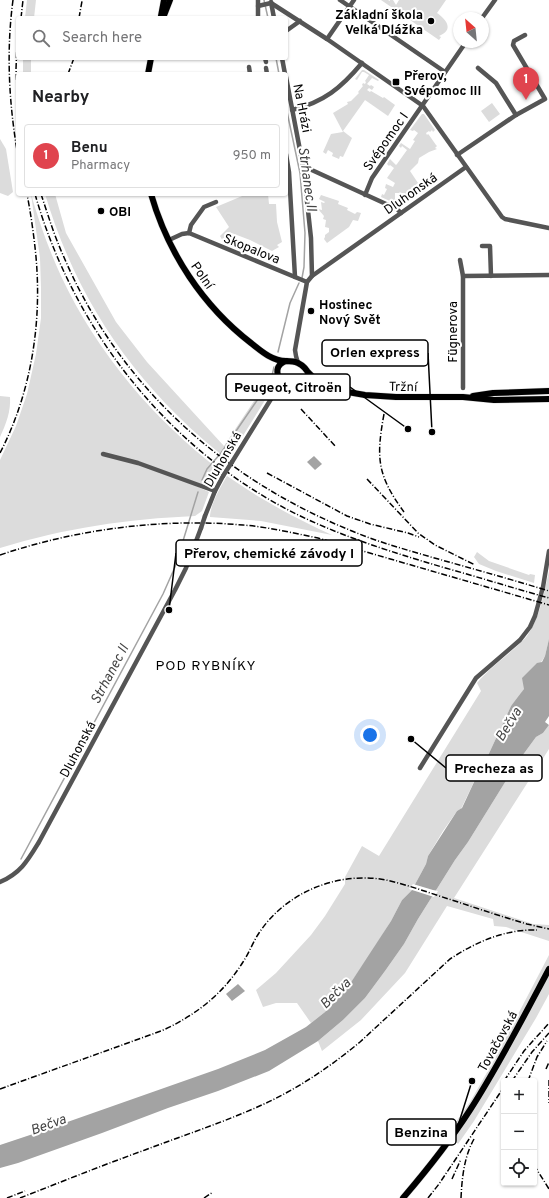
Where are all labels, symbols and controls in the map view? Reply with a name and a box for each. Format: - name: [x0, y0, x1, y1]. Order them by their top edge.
- place label: Základní škola Velká Dlážka: [335, 8, 423, 39]
- north arrow: [453, 12, 489, 48]
- search box: [16, 16, 288, 60]
- marker: Základní škola Velká Dlážka: [426, 16, 436, 26]
- icon: search: [30, 27, 52, 49]
- text: Search here: [62, 29, 142, 48]
- pin: 1: [513, 67, 539, 100]
- place label: Přerov, Svépomoc III: [404, 69, 481, 100]
- marker: Přerov, Svépomoc III: [391, 77, 401, 87]
- street label: Na Hrázi: [288, 83, 314, 134]
- text: Nearby: [32, 87, 89, 109]
- street label: Svépomoc I: [361, 110, 413, 174]
- text: Benu: [71, 139, 108, 158]
- water label: Strhanec II: [294, 146, 320, 214]
- text: 1: [43, 148, 49, 164]
- text: 950 m: [233, 148, 271, 164]
- text: Pharmacy: [71, 158, 130, 174]
- street label: Dluhonská: [381, 170, 441, 219]
- place label: OBI: [109, 205, 131, 221]
- marker: OBI: [96, 206, 106, 216]
- street label: Skopalova: [221, 231, 282, 268]
- street label: Polní: [186, 259, 217, 294]
- place label: Hostinec Nový Svět: [319, 298, 381, 329]
- street label: Fügnerova: [446, 301, 462, 363]
- marker: Hostinec Nový Svět: [306, 306, 316, 316]
- callout: Orlen express: [322, 340, 428, 366]
- text: Orlen express: [330, 345, 420, 362]
- callout: Peugeot, Citroën: [226, 374, 350, 400]
- text: Peugeot, Citroën: [234, 380, 342, 397]
- street label: Tržní: [389, 380, 419, 396]
- street label: Dluhonská: [201, 429, 246, 491]
- callout: Přerov, chemické závody I: [176, 540, 362, 566]
- text: Přerov, chemické závody I: [184, 546, 354, 563]
- water label: Strhanec II: [88, 641, 134, 707]
- district label: POD RYBNÍKY: [156, 657, 256, 675]
- water label: Bečva: [492, 704, 527, 745]
- street label: Dluhonská: [57, 719, 100, 781]
- your location: [360, 725, 380, 745]
- callout: Precheza as: [446, 755, 542, 781]
- text: Precheza as: [454, 761, 534, 778]
- water label: Bečva: [317, 975, 356, 1013]
- street label: Tovačovská: [475, 1009, 522, 1075]
- map controls: [501, 1078, 537, 1186]
- button: +: [501, 1078, 537, 1114]
- water label: Bečva: [28, 1111, 69, 1140]
- button: −: [501, 1114, 537, 1150]
- callout: Benzina: [387, 1119, 456, 1145]
- text: Benzina: [394, 1125, 448, 1142]
- button: locate: [501, 1150, 537, 1186]

